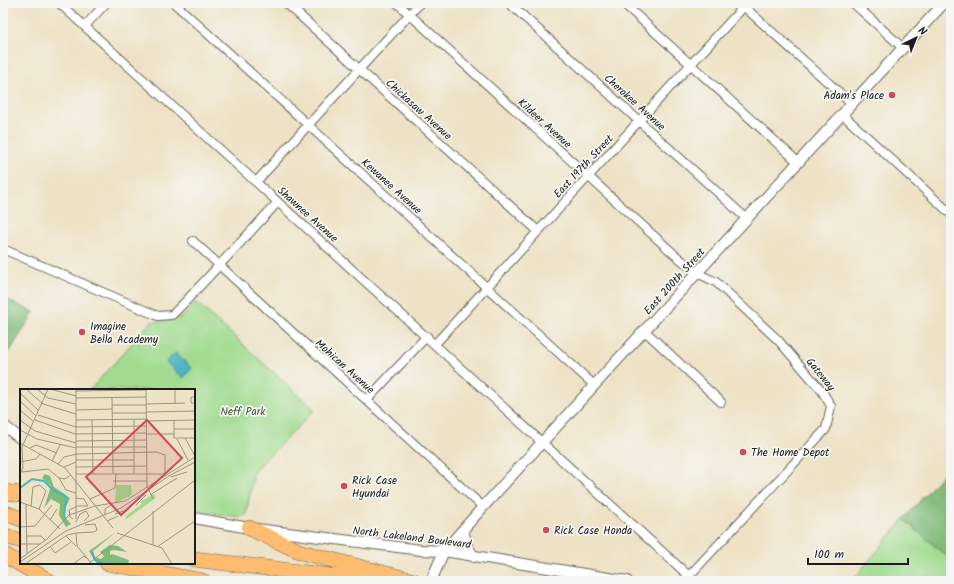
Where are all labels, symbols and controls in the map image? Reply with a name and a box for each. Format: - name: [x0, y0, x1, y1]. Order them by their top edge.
- north arrow: [896, 18, 936, 58]
- text: N: [913, 22, 931, 40]
- street label: Cherokee Avenue: [599, 70, 669, 136]
- street label: Chickasaw Avenue: [381, 75, 456, 145]
- place label: Adam's Place: [824, 87, 884, 105]
- marker: Adam's Place: [887, 90, 897, 100]
- street label: Kildeer Avenue: [513, 94, 576, 153]
- street label: East 197th Street: [549, 130, 619, 203]
- street label: Kewanee Avenue: [357, 154, 426, 219]
- street label: Shawnee Avenue: [273, 182, 342, 247]
- street label: East 200th Street: [640, 244, 710, 319]
- place label: Imagine Bella Academy: [90, 318, 159, 349]
- marker: Imagine Bella Academy: [77, 327, 87, 337]
- street label: Mohican Avenue: [310, 335, 378, 399]
- street label: Gateway: [801, 354, 840, 396]
- inset map: [20, 389, 195, 564]
- park label: Neff Park: [220, 403, 266, 421]
- place label: The Home Depot: [751, 444, 830, 462]
- marker: The Home Depot: [738, 447, 748, 457]
- place label: Rick Case Hyundai: [352, 472, 397, 503]
- marker: Rick Case Hyundai: [339, 481, 349, 491]
- street label: North Lakeland Boulevard: [352, 522, 473, 554]
- place label: Rick Case Honda: [554, 522, 632, 540]
- marker: Rick Case Honda: [541, 525, 551, 535]
- scale bar: [808, 540, 908, 566]
- text: 100 m: [814, 545, 845, 564]

